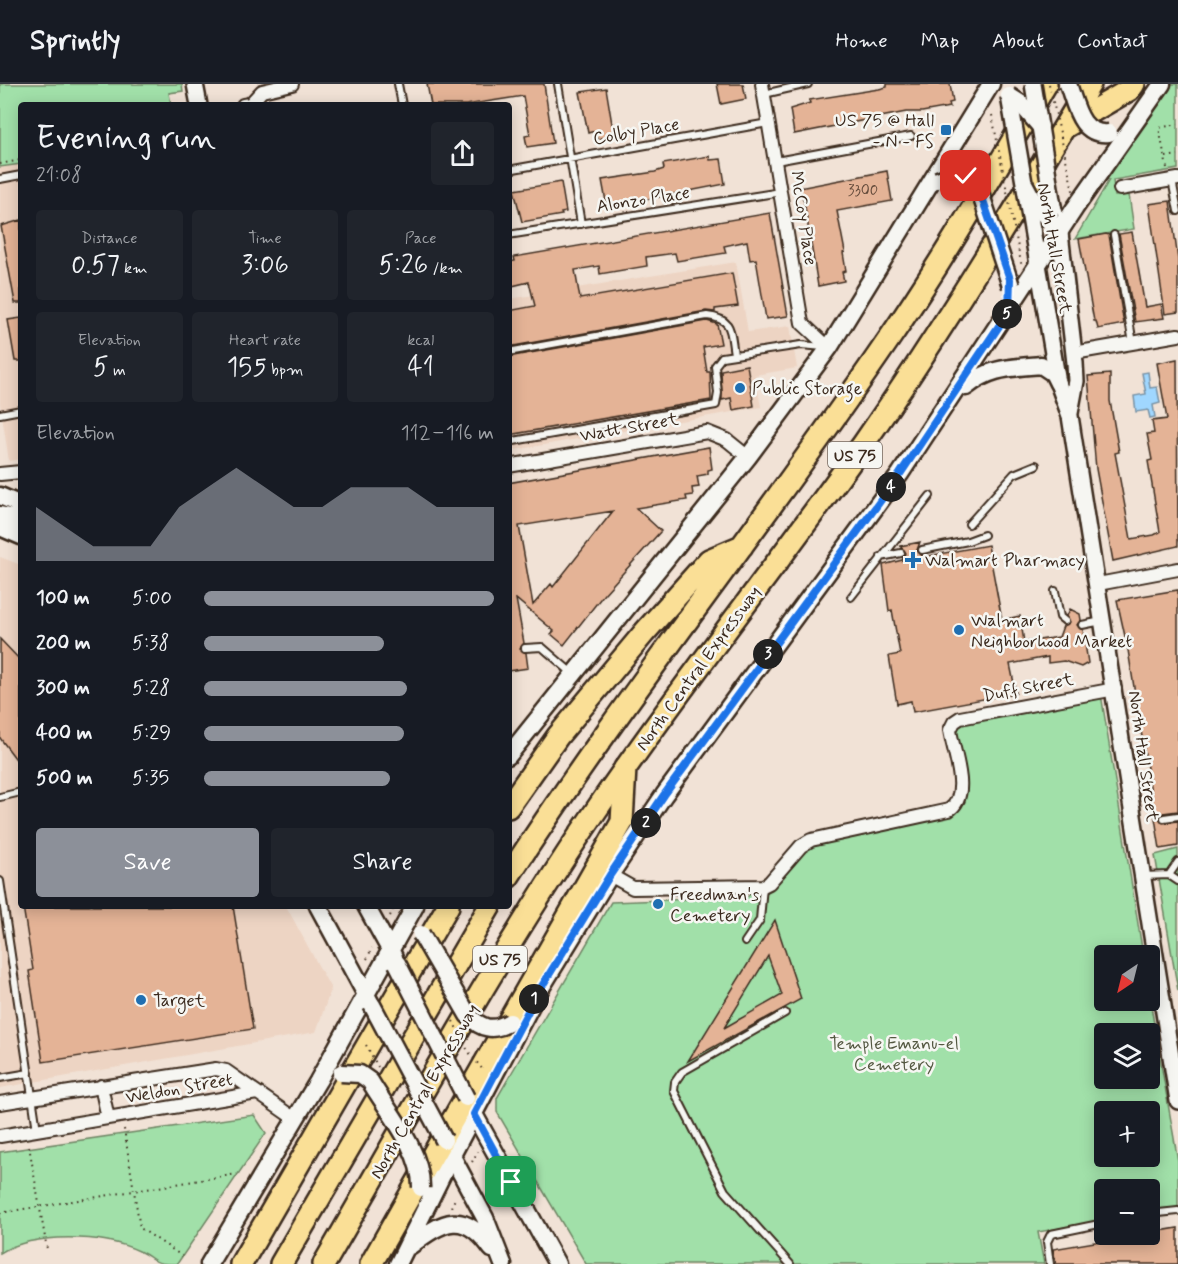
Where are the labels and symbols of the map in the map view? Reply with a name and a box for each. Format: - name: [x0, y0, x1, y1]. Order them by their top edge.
- place label: US 75 @ Hall - N - FS: [835, 109, 934, 154]
- street label: Colby Place: [591, 113, 681, 151]
- marker: US 75 @ Hall - N - FS: [939, 123, 953, 137]
- pin: [940, 150, 991, 201]
- street label: McCoy Place: [784, 169, 822, 267]
- street label: Alonzo Place: [595, 181, 692, 219]
- house number: 3300: [848, 181, 878, 201]
- street label: North Hall Street: [1031, 181, 1077, 316]
- pin: 5: [992, 299, 1022, 329]
- place label: Public Storage: [752, 377, 862, 403]
- marker: Public Storage: [733, 381, 747, 395]
- street label: Watt Street: [578, 407, 681, 448]
- road number: US 75: [828, 442, 882, 468]
- pin: 4: [876, 472, 906, 502]
- place label: Walmart Pharmacy: [925, 549, 1085, 573]
- marker: Walmart Pharmacy: [906, 553, 920, 567]
- street label: North Central Expressway: [631, 581, 767, 756]
- place label: Walmart Neighborhood Market: [971, 609, 1132, 654]
- marker: Walmart Neighborhood Market: [952, 623, 966, 637]
- pin: 3: [753, 639, 783, 669]
- street label: Duff Street: [981, 667, 1076, 709]
- street label: North Hall Street: [1122, 689, 1164, 824]
- pin: 2: [631, 808, 661, 838]
- place label: Freedman's Cemetery: [670, 883, 759, 928]
- marker: Freedman's Cemetery: [651, 897, 665, 911]
- north arrow: [1094, 945, 1160, 1011]
- road number: US 75: [473, 946, 527, 972]
- pin: 1: [519, 984, 549, 1014]
- place label: Target: [153, 989, 206, 1014]
- marker: Target: [134, 993, 148, 1007]
- street label: North Central Expressway: [365, 1000, 485, 1183]
- park label: Temple Emanu-el Cemetery: [829, 1032, 959, 1077]
- street label: Weldon Street: [124, 1068, 235, 1110]
- pin: [485, 1156, 536, 1207]

